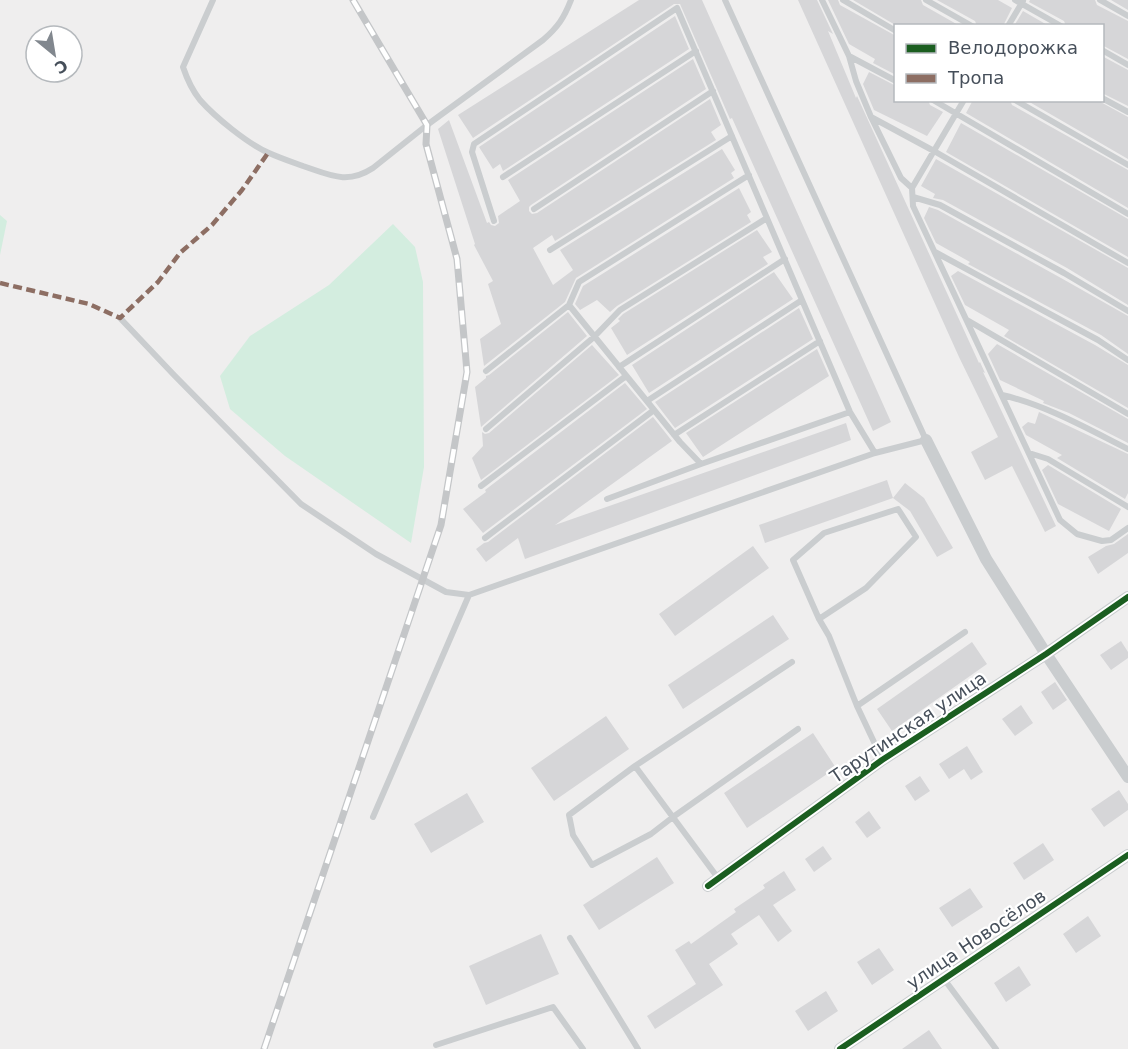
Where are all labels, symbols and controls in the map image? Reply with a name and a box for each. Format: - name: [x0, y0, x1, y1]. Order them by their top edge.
- north arrow: [24, 24, 84, 84]
- legend: [894, 24, 1104, 102]
- text: Велодорожка: [948, 37, 1078, 58]
- text: С: [51, 55, 71, 78]
- text: Тропа: [947, 67, 1004, 88]
- street label: Тарутинская улица: [825, 667, 990, 788]
- street label: улица Новосёлов: [903, 885, 1049, 993]

